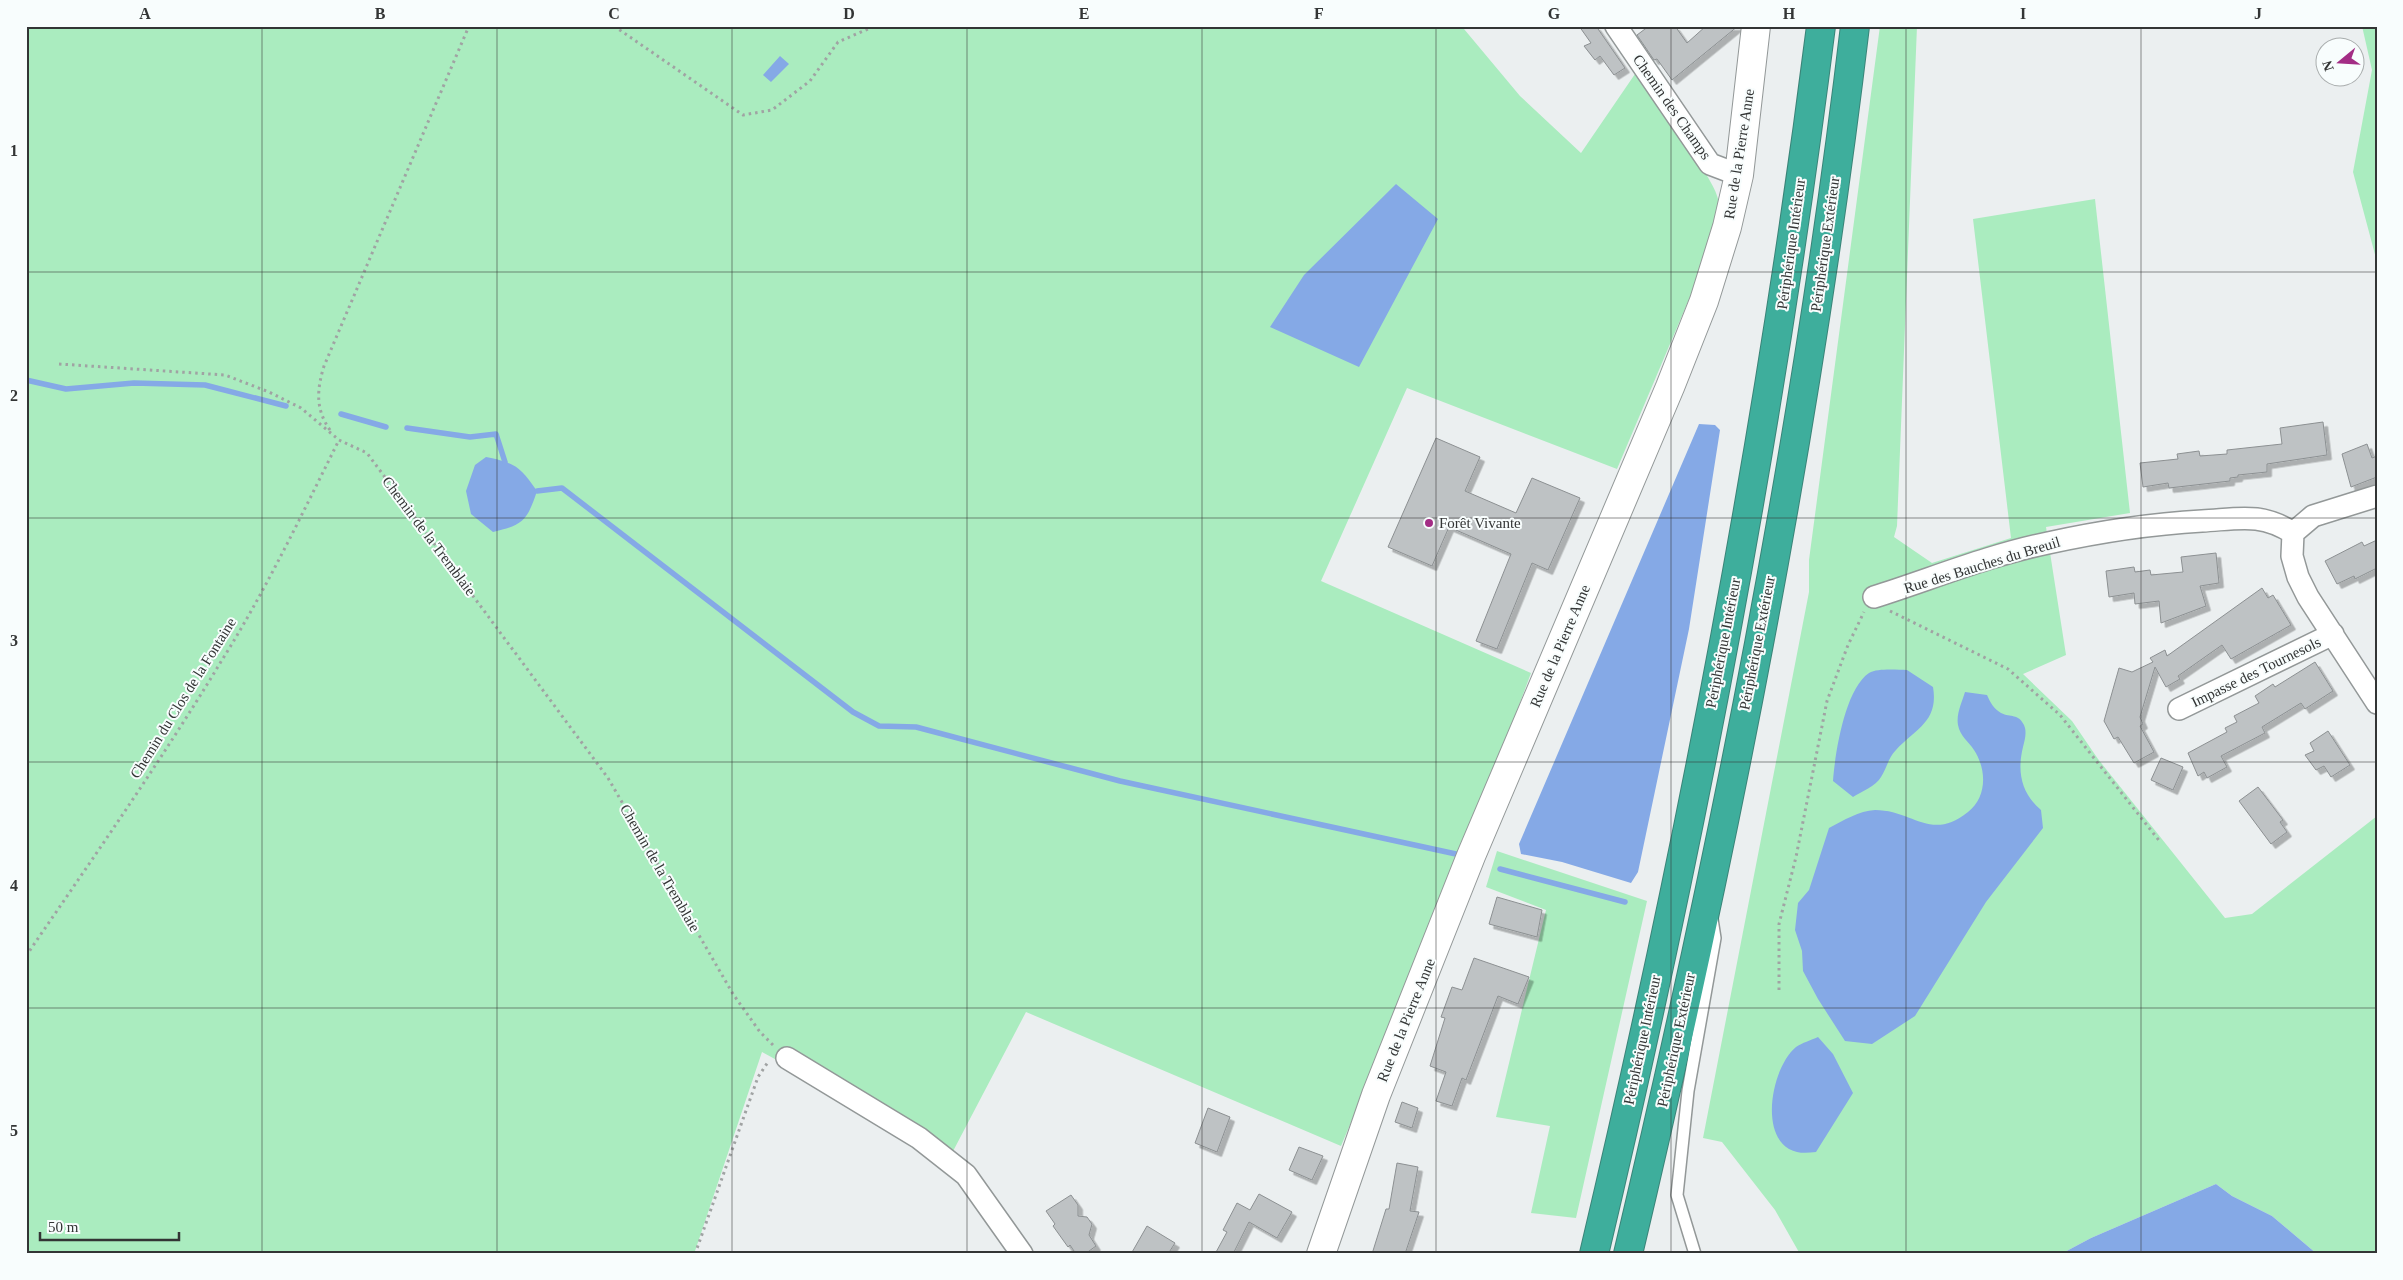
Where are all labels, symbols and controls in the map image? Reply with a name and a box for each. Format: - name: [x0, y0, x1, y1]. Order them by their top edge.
- text: A: [139, 5, 151, 22]
- text: B: [375, 5, 386, 22]
- text: C: [608, 5, 620, 22]
- text: D: [843, 5, 855, 22]
- text: E: [1079, 5, 1089, 22]
- text: F: [1314, 5, 1324, 22]
- text: G: [1548, 5, 1561, 22]
- text: H: [1783, 5, 1796, 22]
- text: I: [2020, 5, 2026, 22]
- text: J: [2254, 5, 2262, 22]
- north arrow: [2316, 38, 2366, 88]
- street label: Chemin des Champs: [1630, 52, 1714, 163]
- text: N: [2319, 59, 2337, 73]
- street label: Rue de la Pierre Anne: [1721, 87, 1757, 220]
- text: 1: [10, 142, 18, 159]
- street label: Périphérique Extérieur: [1808, 175, 1842, 313]
- street label: Périphérique Intérieur: [1774, 178, 1808, 310]
- text: 2: [10, 387, 18, 404]
- street label: Chemin de la Tremblaie: [379, 473, 479, 599]
- place label: Forêt Vivante: [1439, 515, 1521, 531]
- marker: Forêt Vivante: [1423, 517, 1435, 529]
- street label: Rue des Bauches du Breuil: [1902, 534, 2062, 596]
- street label: Périphérique Extérieur: [1736, 575, 1778, 711]
- street label: Périphérique Intérieur: [1703, 577, 1743, 709]
- street label: Rue de la Pierre Anne: [1527, 582, 1593, 710]
- street label: Chemin du Clos de la Fontaine: [127, 615, 239, 781]
- text: 3: [10, 632, 18, 649]
- street label: Impasse des Tournesols: [2189, 634, 2323, 710]
- street label: Chemin de la Tremblaie: [617, 801, 703, 935]
- text: 4: [10, 877, 18, 894]
- street label: Rue de la Pierre Anne: [1374, 956, 1438, 1084]
- street label: Périphérique Extérieur: [1654, 972, 1698, 1108]
- street label: Périphérique Intérieur: [1620, 974, 1664, 1106]
- text: 5: [10, 1122, 18, 1139]
- scale bar: [40, 1210, 179, 1242]
- text: 50 m: [48, 1219, 79, 1235]

